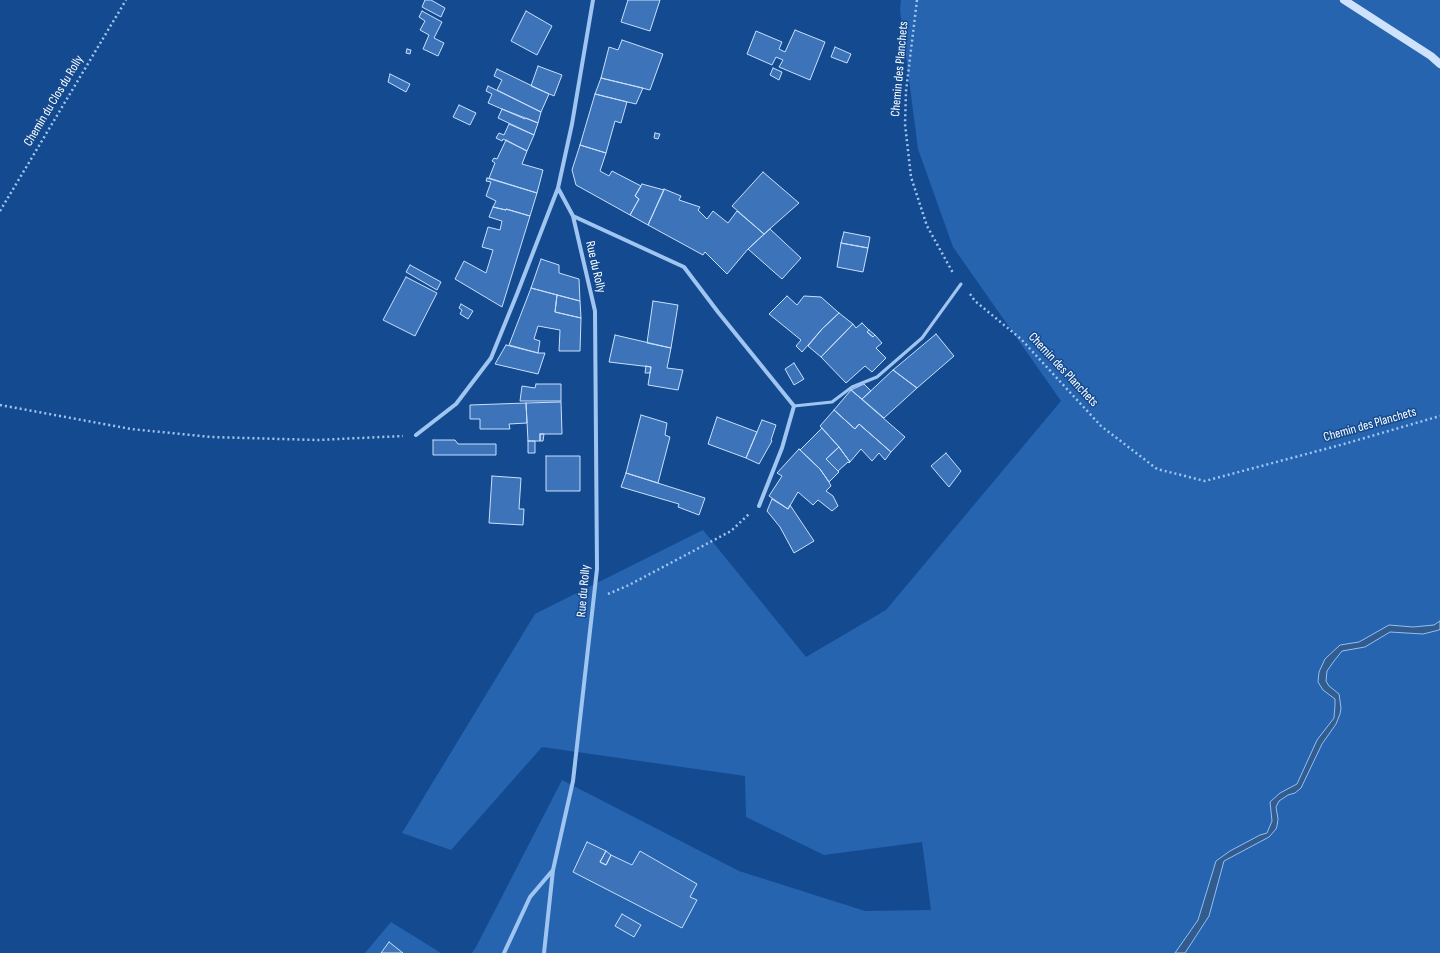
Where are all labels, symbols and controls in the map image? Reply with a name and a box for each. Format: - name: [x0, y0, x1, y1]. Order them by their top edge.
- street label: Chemin des Planchets: [888, 21, 912, 117]
- street label: Chemin du Clos du Rolly: [21, 53, 87, 149]
- street label: Rue du Rolly: [581, 240, 609, 294]
- street label: Chemin des Planchets: [1025, 330, 1101, 410]
- street label: Chemin des Planchets: [1322, 404, 1418, 446]
- street label: Rue du Rolly: [574, 564, 594, 618]

